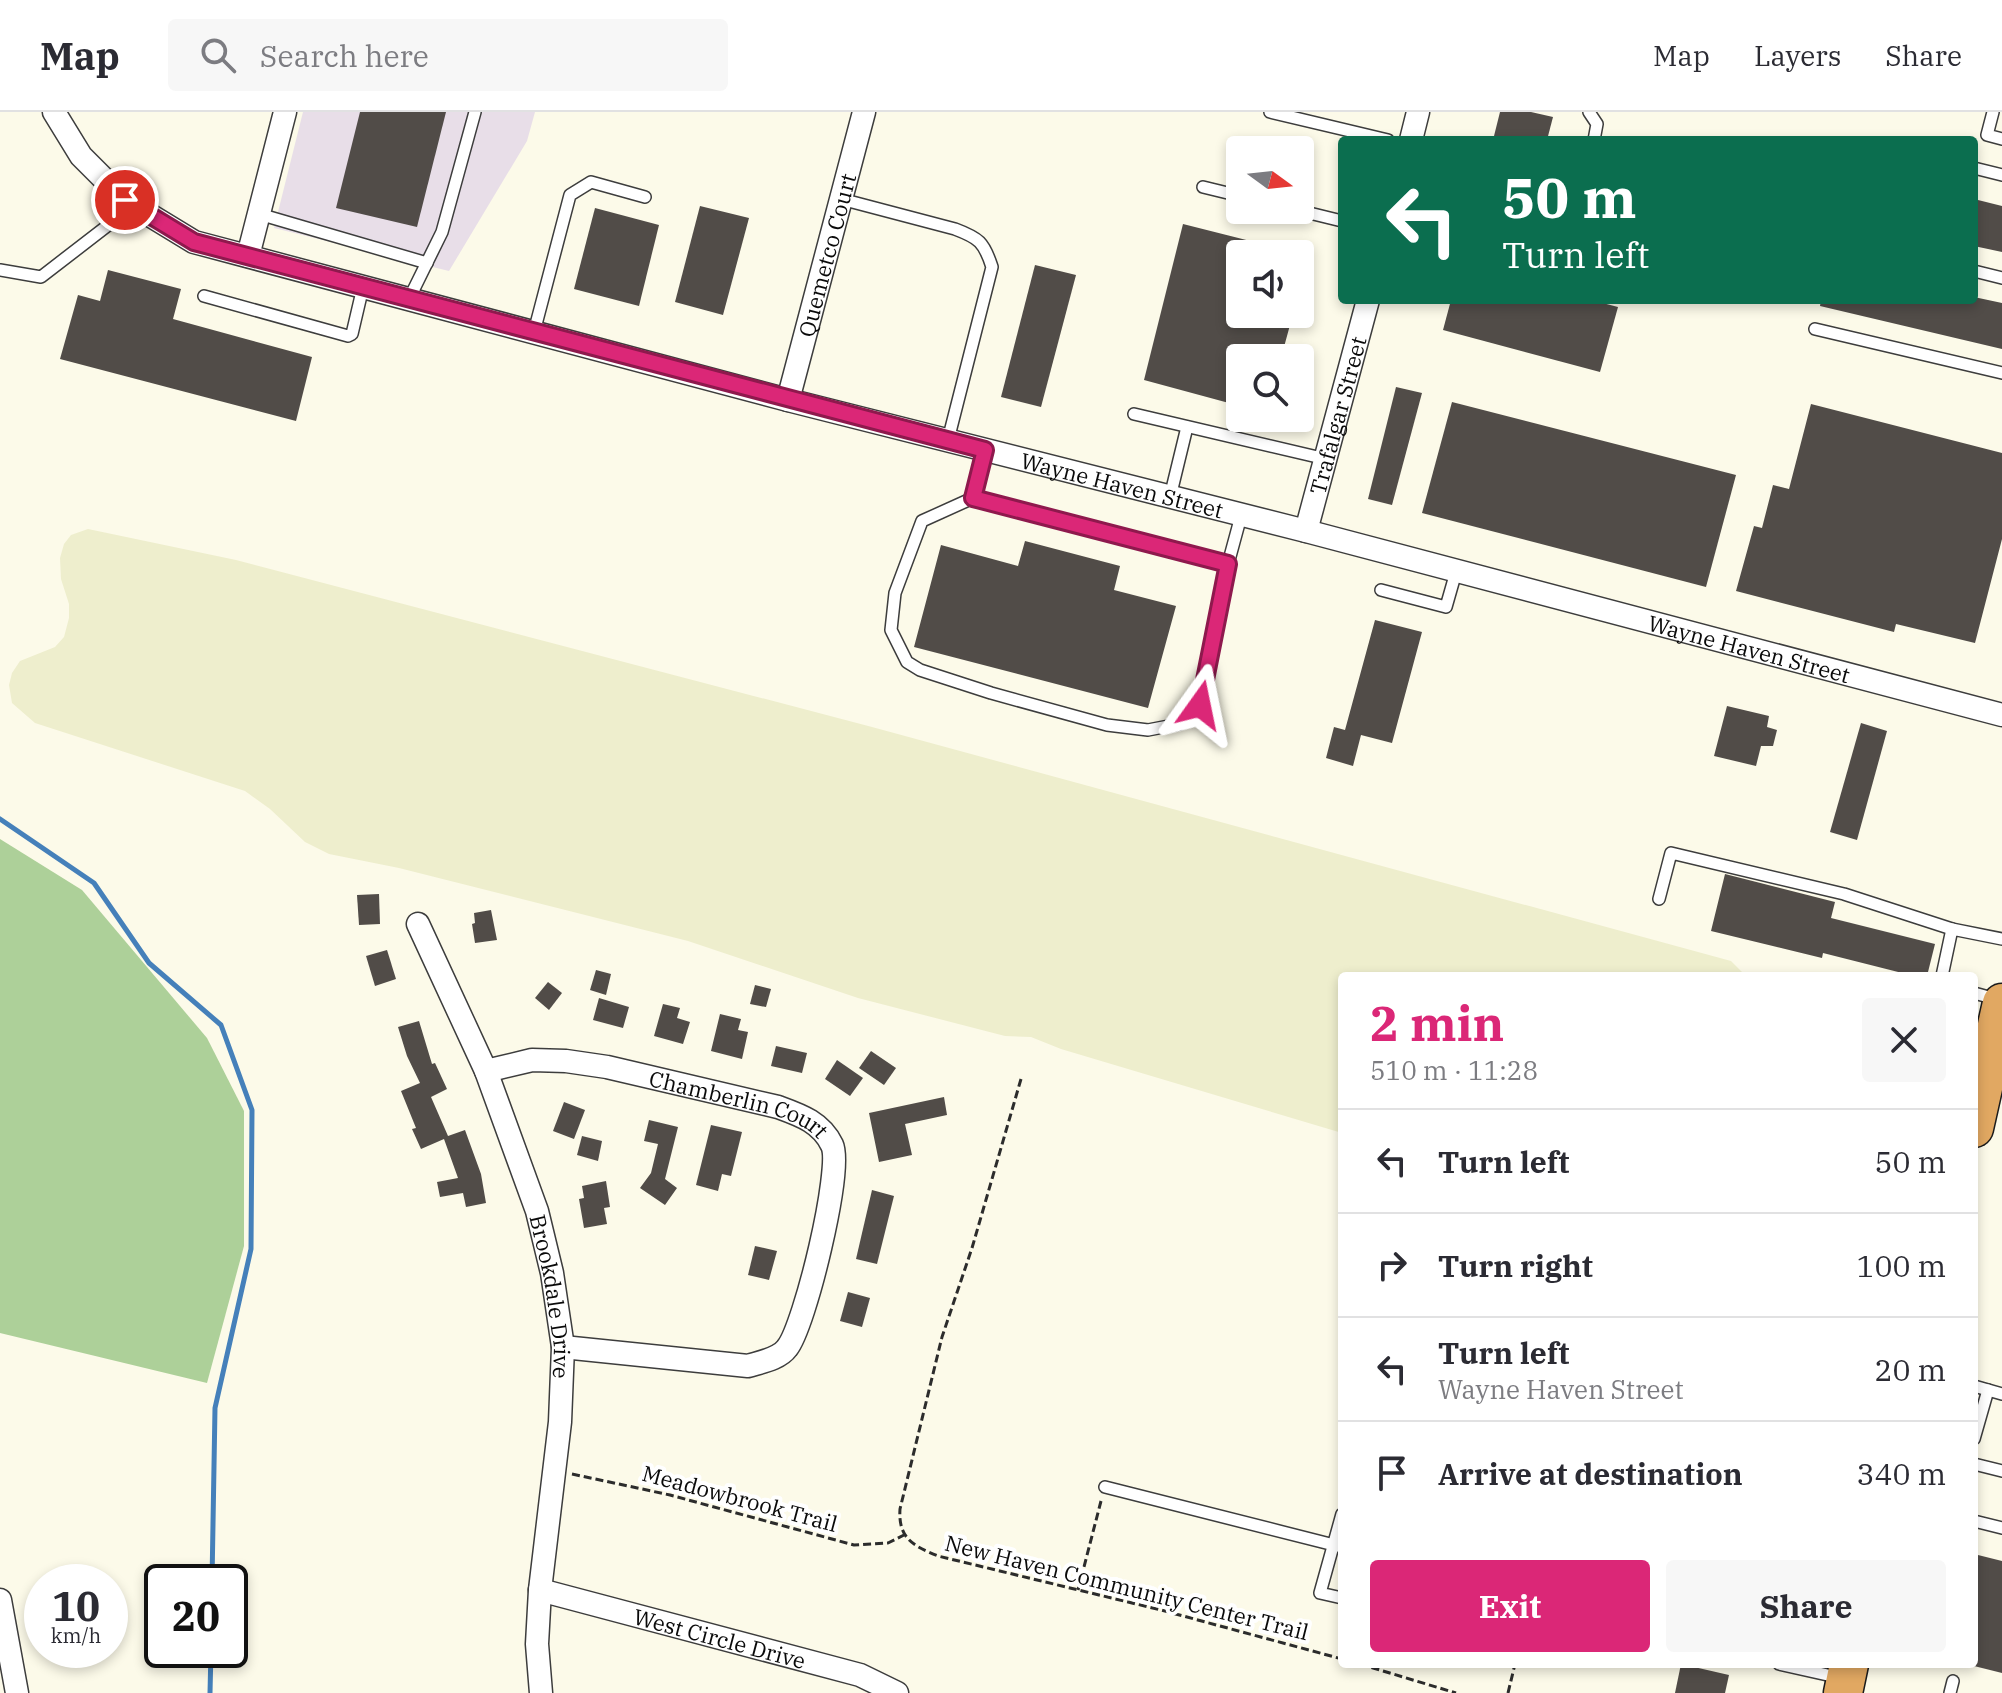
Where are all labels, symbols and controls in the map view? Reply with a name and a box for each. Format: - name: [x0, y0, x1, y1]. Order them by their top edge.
- search box: [168, 19, 728, 91]
- text: Map: [40, 31, 120, 80]
- icon: search: [196, 33, 240, 77]
- text: Search here: [260, 36, 429, 75]
- text: Map: [1653, 37, 1710, 74]
- text: Layers: [1754, 37, 1841, 74]
- text: Share: [1885, 37, 1962, 74]
- north arrow: [1226, 136, 1314, 224]
- map controls: [1226, 136, 1314, 432]
- text: 50 m: [1502, 161, 1637, 233]
- pin: [91, 166, 159, 234]
- icon: left: [1370, 168, 1474, 272]
- street label: Quemetco Court: [791, 170, 862, 340]
- icon: arrive: [103, 178, 147, 222]
- text: Turn left: [1502, 231, 1649, 278]
- button: sound: [1226, 240, 1314, 328]
- street label: Trafalgar Street: [1302, 333, 1372, 497]
- button: search: [1226, 344, 1314, 432]
- street label: Wayne Haven Street: [1018, 445, 1227, 524]
- street label: Wayne Haven Street: [1645, 608, 1854, 689]
- position arrow: [1158, 663, 1242, 747]
- text: 2 min: [1370, 992, 1504, 1054]
- button: close: [1862, 998, 1946, 1082]
- text: 510 m · 11:28: [1370, 1053, 1538, 1087]
- street label: Chamberlin Court: [647, 1063, 836, 1144]
- icon: left: [1370, 1139, 1414, 1183]
- text: Turn left: [1438, 1142, 1570, 1181]
- text: 50 m: [1874, 1142, 1946, 1181]
- street label: Brookdale Drive: [524, 1211, 578, 1379]
- icon: right: [1370, 1243, 1414, 1287]
- text: Turn right: [1438, 1246, 1593, 1285]
- text: 100 m: [1856, 1246, 1946, 1285]
- text: Turn left: [1438, 1333, 1570, 1372]
- icon: left: [1370, 1347, 1414, 1391]
- text: 20 m: [1874, 1350, 1946, 1389]
- text: Wayne Haven Street: [1438, 1372, 1684, 1406]
- icon: arrive: [1370, 1451, 1414, 1495]
- text: Arrive at destination: [1438, 1454, 1743, 1493]
- text: 340 m: [1856, 1454, 1946, 1493]
- street label: Meadowbrook Trail: [639, 1458, 841, 1538]
- street label: New Haven Community Center Trail: [942, 1528, 1312, 1646]
- button: Exit: [1370, 1560, 1650, 1652]
- button: Share: [1666, 1560, 1946, 1652]
- speed limit sign: 20: [144, 1564, 248, 1668]
- text: 10: [52, 1580, 100, 1632]
- street label: West Circle Drive: [631, 1601, 809, 1674]
- text: km/h: [51, 1622, 101, 1649]

